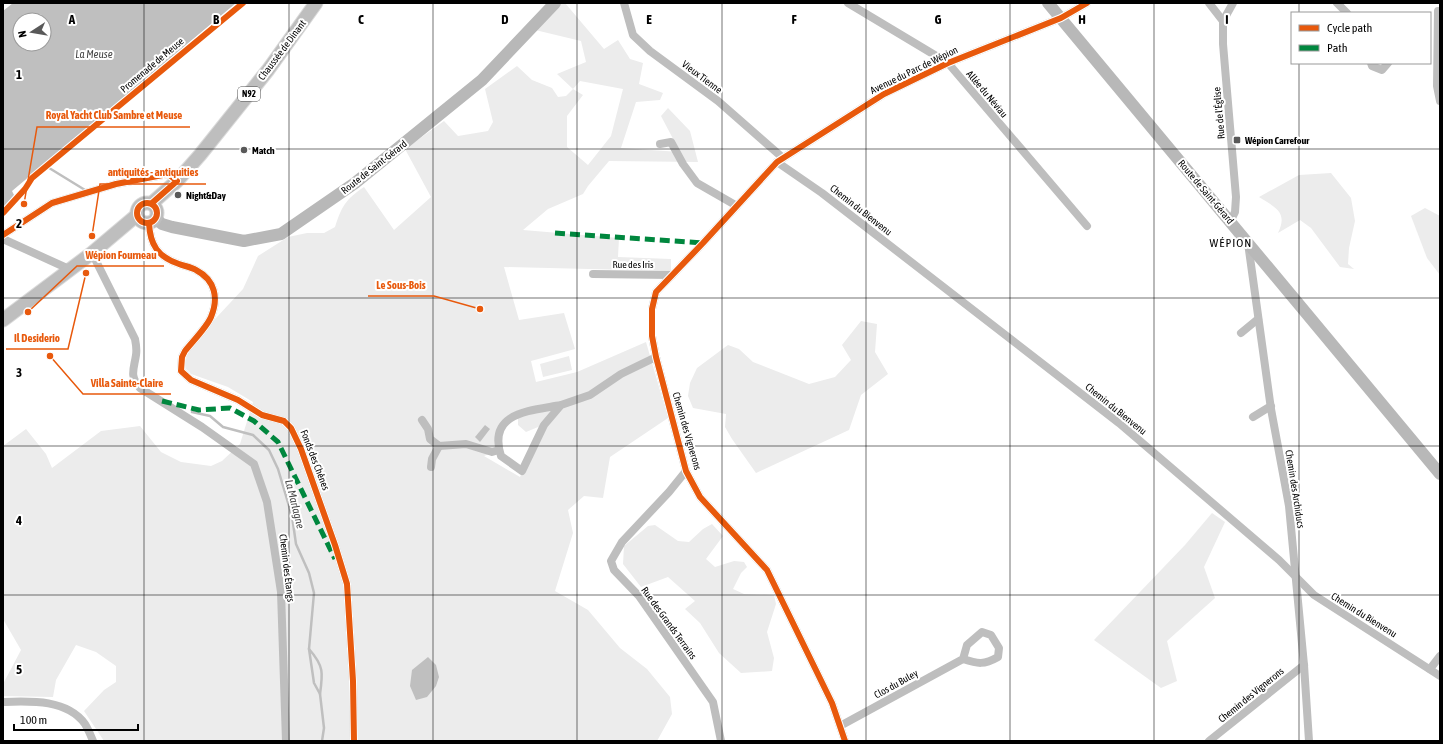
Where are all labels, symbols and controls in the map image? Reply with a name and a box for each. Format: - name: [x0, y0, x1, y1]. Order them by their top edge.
- north arrow: [12, 12, 52, 52]
- text: A: [68, 12, 76, 27]
- text: B: [213, 12, 220, 27]
- text: C: [358, 12, 364, 27]
- text: D: [501, 12, 509, 27]
- text: E: [646, 12, 652, 27]
- text: F: [791, 12, 797, 27]
- text: G: [935, 12, 942, 27]
- text: H: [1078, 12, 1086, 27]
- text: I: [1225, 12, 1229, 27]
- legend: [1291, 12, 1431, 64]
- street label: Chaussée de Dinant: [256, 18, 308, 82]
- text: Cycle path: [1327, 21, 1372, 35]
- text: N: [16, 30, 29, 39]
- street label: Promenade de Meuse: [118, 35, 186, 95]
- text: Path: [1327, 41, 1348, 55]
- street label: Avenue du Parc de Wépion: [868, 44, 960, 96]
- water label: La Meuse: [75, 48, 113, 60]
- street label: Vieux Tienne: [680, 58, 725, 96]
- text: 1: [16, 67, 22, 82]
- street label: Allée du Néviau: [964, 68, 1010, 120]
- street label: Rue de l'Église: [1211, 86, 1227, 140]
- road number: N92: [238, 87, 260, 101]
- callout: Royal Yacht Club Sambre et Meuse: [37, 104, 190, 127]
- text: Royal Yacht Club Sambre et Meuse: [46, 109, 182, 121]
- marker: Wépion Carrefour: [1232, 135, 1242, 145]
- place label: Wépion Carrefour: [1244, 135, 1310, 146]
- street label: Route de Saint-Gérard: [339, 138, 409, 196]
- marker: Match: [239, 145, 249, 155]
- place label: Match: [252, 145, 275, 156]
- street label: Route de Saint-Gérard: [1176, 158, 1236, 226]
- callout: antiquités - antiquities: [100, 161, 206, 184]
- text: antiquités - antiquities: [108, 166, 198, 178]
- street label: Chemin du Bienvenu: [828, 183, 894, 238]
- marker: Night&Day: [173, 190, 183, 200]
- place label: Night&Day: [186, 190, 227, 201]
- text: 2: [16, 216, 22, 231]
- district label: WÉPION: [1210, 236, 1252, 250]
- callout: Wépion Fourneau: [77, 243, 164, 266]
- text: Wépion Fourneau: [84, 249, 157, 261]
- street label: Rue des Iris: [612, 259, 654, 270]
- callout: Le Sous-Bois: [368, 273, 434, 296]
- text: Le Sous-Bois: [376, 279, 426, 291]
- callout: Il Desiderio: [6, 326, 68, 349]
- text: Il Desiderio: [14, 332, 60, 344]
- text: 3: [16, 365, 22, 380]
- callout: Villa Sainte-Claire: [83, 371, 171, 394]
- text: Villa Sainte-Claire: [90, 377, 163, 389]
- street label: Chemin du Bienvenu: [1083, 381, 1149, 437]
- street label: Chemin des Vignerons: [671, 391, 704, 472]
- street label: Fonds des Chênes: [298, 428, 332, 492]
- street label: Chemin des Archiducs: [1283, 449, 1307, 529]
- water label: La Marlagne: [283, 478, 307, 530]
- text: 4: [15, 513, 22, 528]
- street label: Chemin des Étangs: [277, 533, 297, 603]
- street label: Rue des Grands Terrains: [639, 585, 699, 662]
- street label: Chemin du Bienvenu: [1329, 590, 1399, 640]
- text: 5: [16, 662, 22, 677]
- street label: Chemin des Vignerons: [1216, 665, 1286, 725]
- street label: Clos du Buley: [872, 667, 920, 701]
- scale bar: [14, 706, 138, 732]
- text: 100 m: [20, 713, 47, 727]

